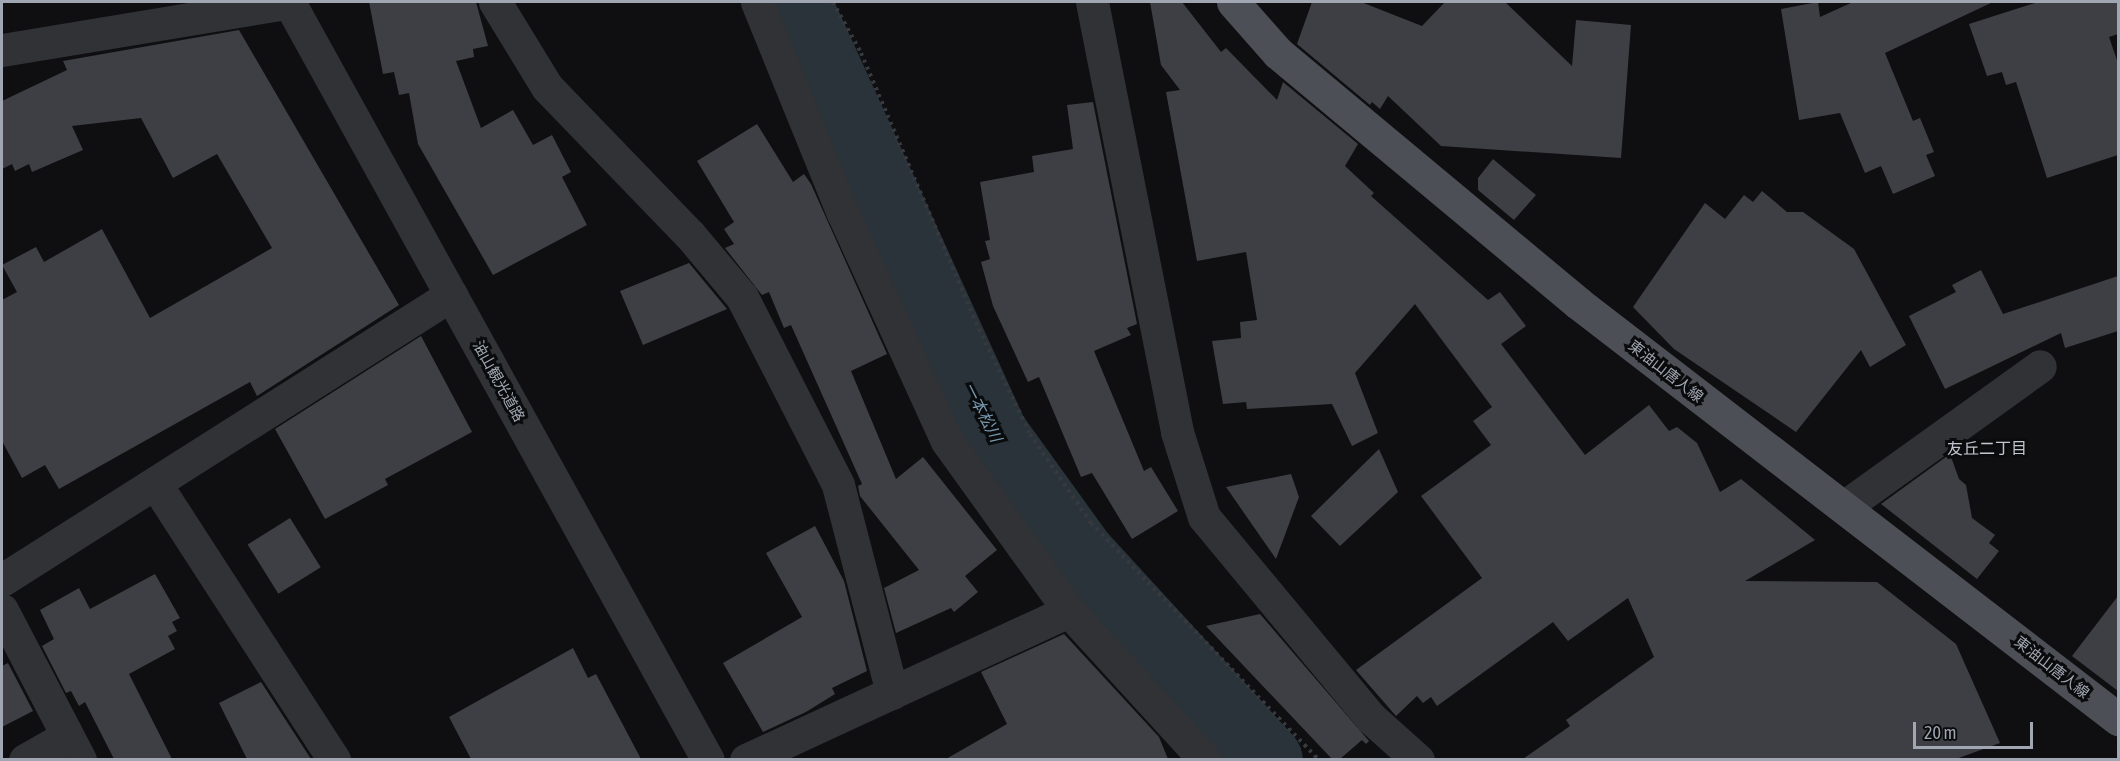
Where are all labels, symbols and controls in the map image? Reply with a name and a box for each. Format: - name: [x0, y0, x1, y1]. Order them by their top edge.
- street label: 東油山唐人線: [1625, 336, 1707, 406]
- street label: 油山観光道路: [469, 337, 529, 425]
- water label: 一本松川: [960, 379, 1006, 445]
- district label: 友丘二丁目: [1947, 438, 2027, 458]
- street label: 東油山唐人線: [2011, 632, 2093, 702]
- scale bar: [1916, 710, 2036, 748]
- text: 20 m: [1924, 722, 1956, 743]

